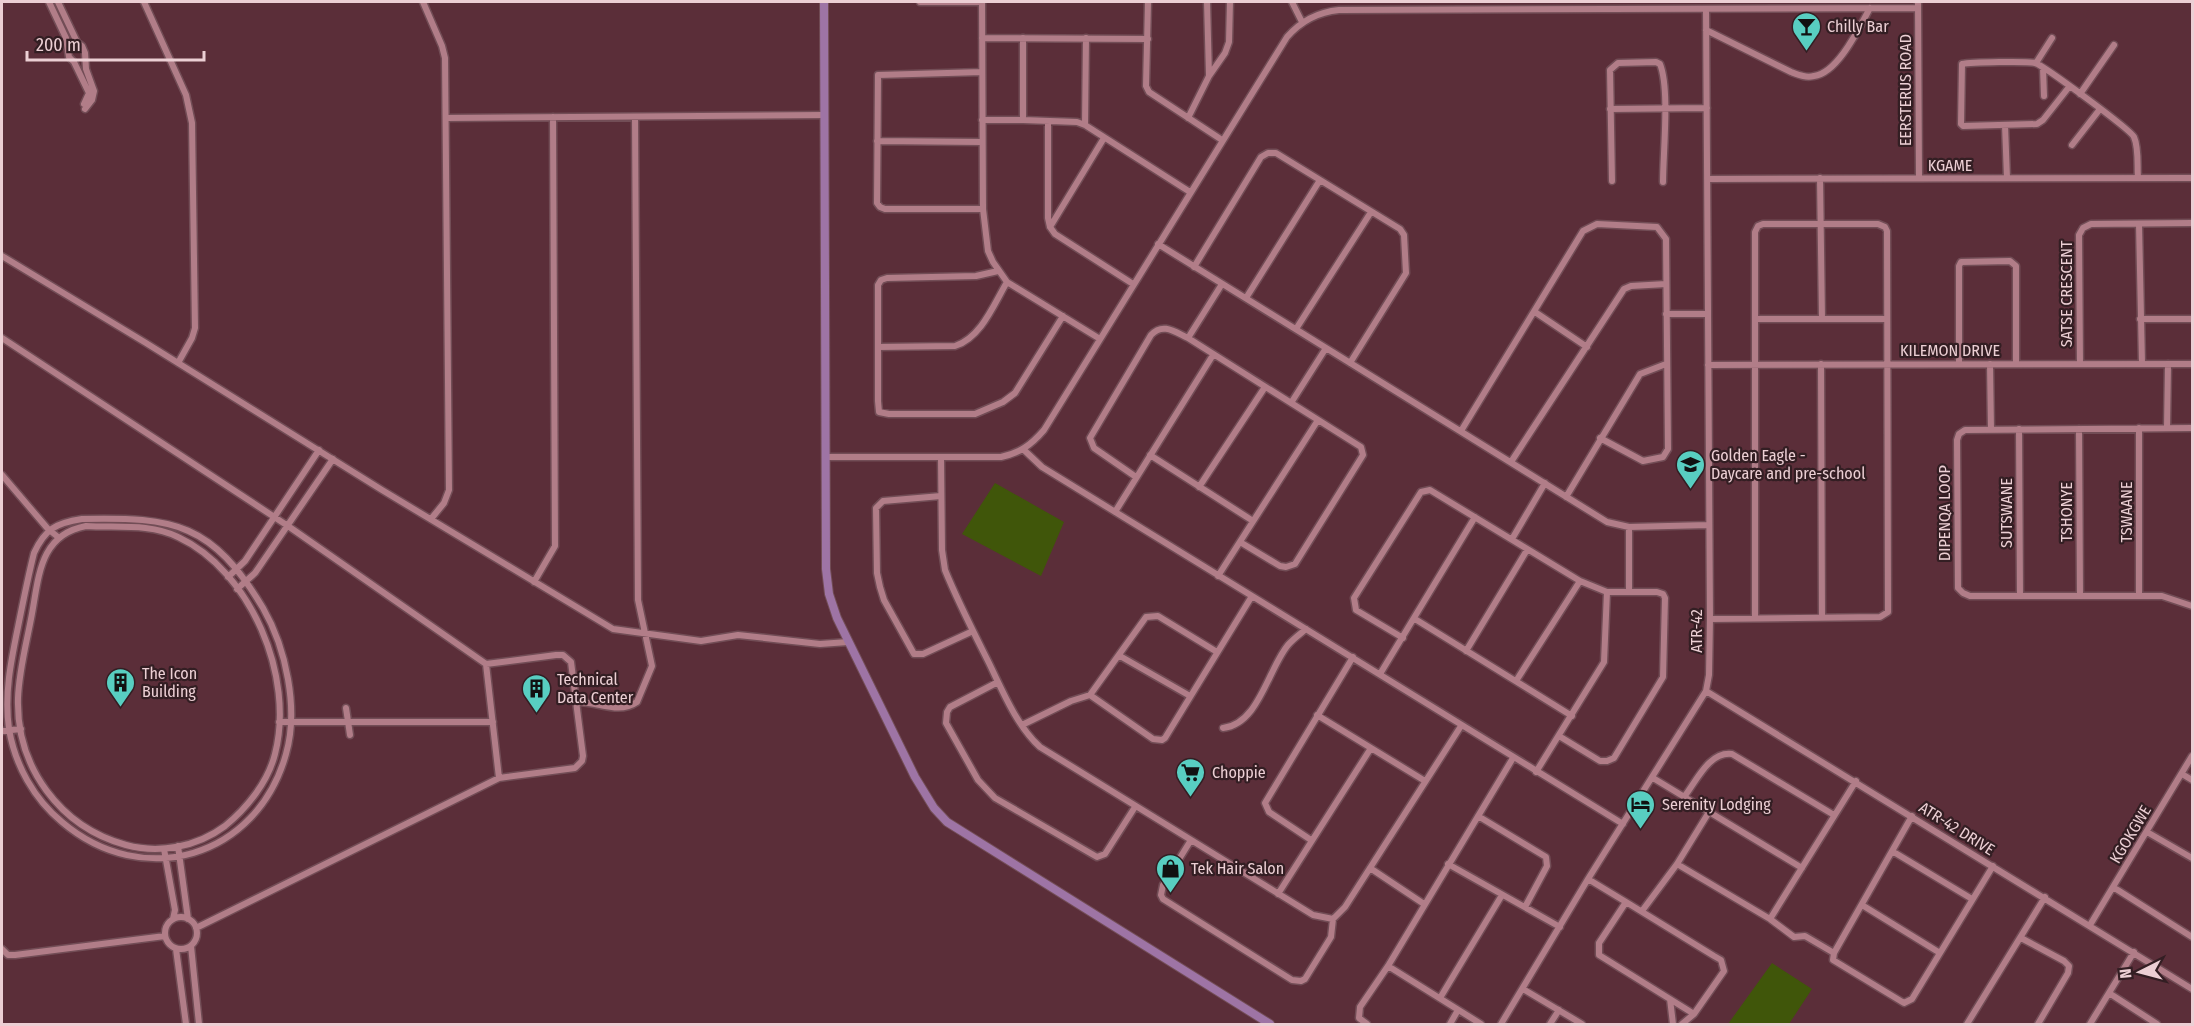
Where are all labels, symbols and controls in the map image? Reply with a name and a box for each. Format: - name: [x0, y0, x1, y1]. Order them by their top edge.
- bar icon: Chilly Bar: [1790, 10, 1822, 52]
- place label: Chilly Bar: [1827, 17, 1889, 36]
- scale bar: [27, 24, 204, 62]
- text: 200 m: [36, 34, 81, 56]
- street label: EERSTERUS ROAD: [1896, 34, 1915, 146]
- street label: KGAME: [1928, 156, 1972, 175]
- street label: SATSE CRESCENT: [2057, 240, 2076, 347]
- street label: KILEMON DRIVE: [1900, 341, 2000, 360]
- place label: Golden Eagle - Daycare and pre-school: [1711, 446, 1865, 483]
- school or university icon: Golden Eagle - Daycare and pre-school: [1674, 448, 1706, 490]
- street label: DIPENQA LOOP: [1935, 465, 1954, 561]
- street label: SUTSWANE: [1997, 478, 2016, 548]
- street label: TSHONYE: [2057, 482, 2076, 542]
- street label: TSWAANE: [2117, 482, 2136, 542]
- street label: ATR-42: [1687, 609, 1706, 653]
- place label: The Icon Building: [142, 664, 197, 701]
- building icon: The Icon Building: [105, 666, 137, 708]
- place label: Technical Data Center: [557, 670, 634, 707]
- building icon: Technical Data Center: [520, 672, 552, 714]
- supermarket icon: Choppie: [1175, 756, 1207, 798]
- place label: Choppie: [1212, 763, 1266, 782]
- hotel icon: Serenity Lodging: [1625, 788, 1657, 830]
- place label: Serenity Lodging: [1662, 795, 1771, 814]
- street label: ATR-42 DRIVE: [1916, 798, 1998, 859]
- street label: KGOKGWE: [2106, 802, 2155, 867]
- shop icon: Tek Hair Salon: [1154, 852, 1186, 894]
- place label: Tek Hair Salon: [1191, 859, 1284, 878]
- north arrow: [2110, 942, 2170, 1002]
- text: N: [2116, 968, 2136, 979]

